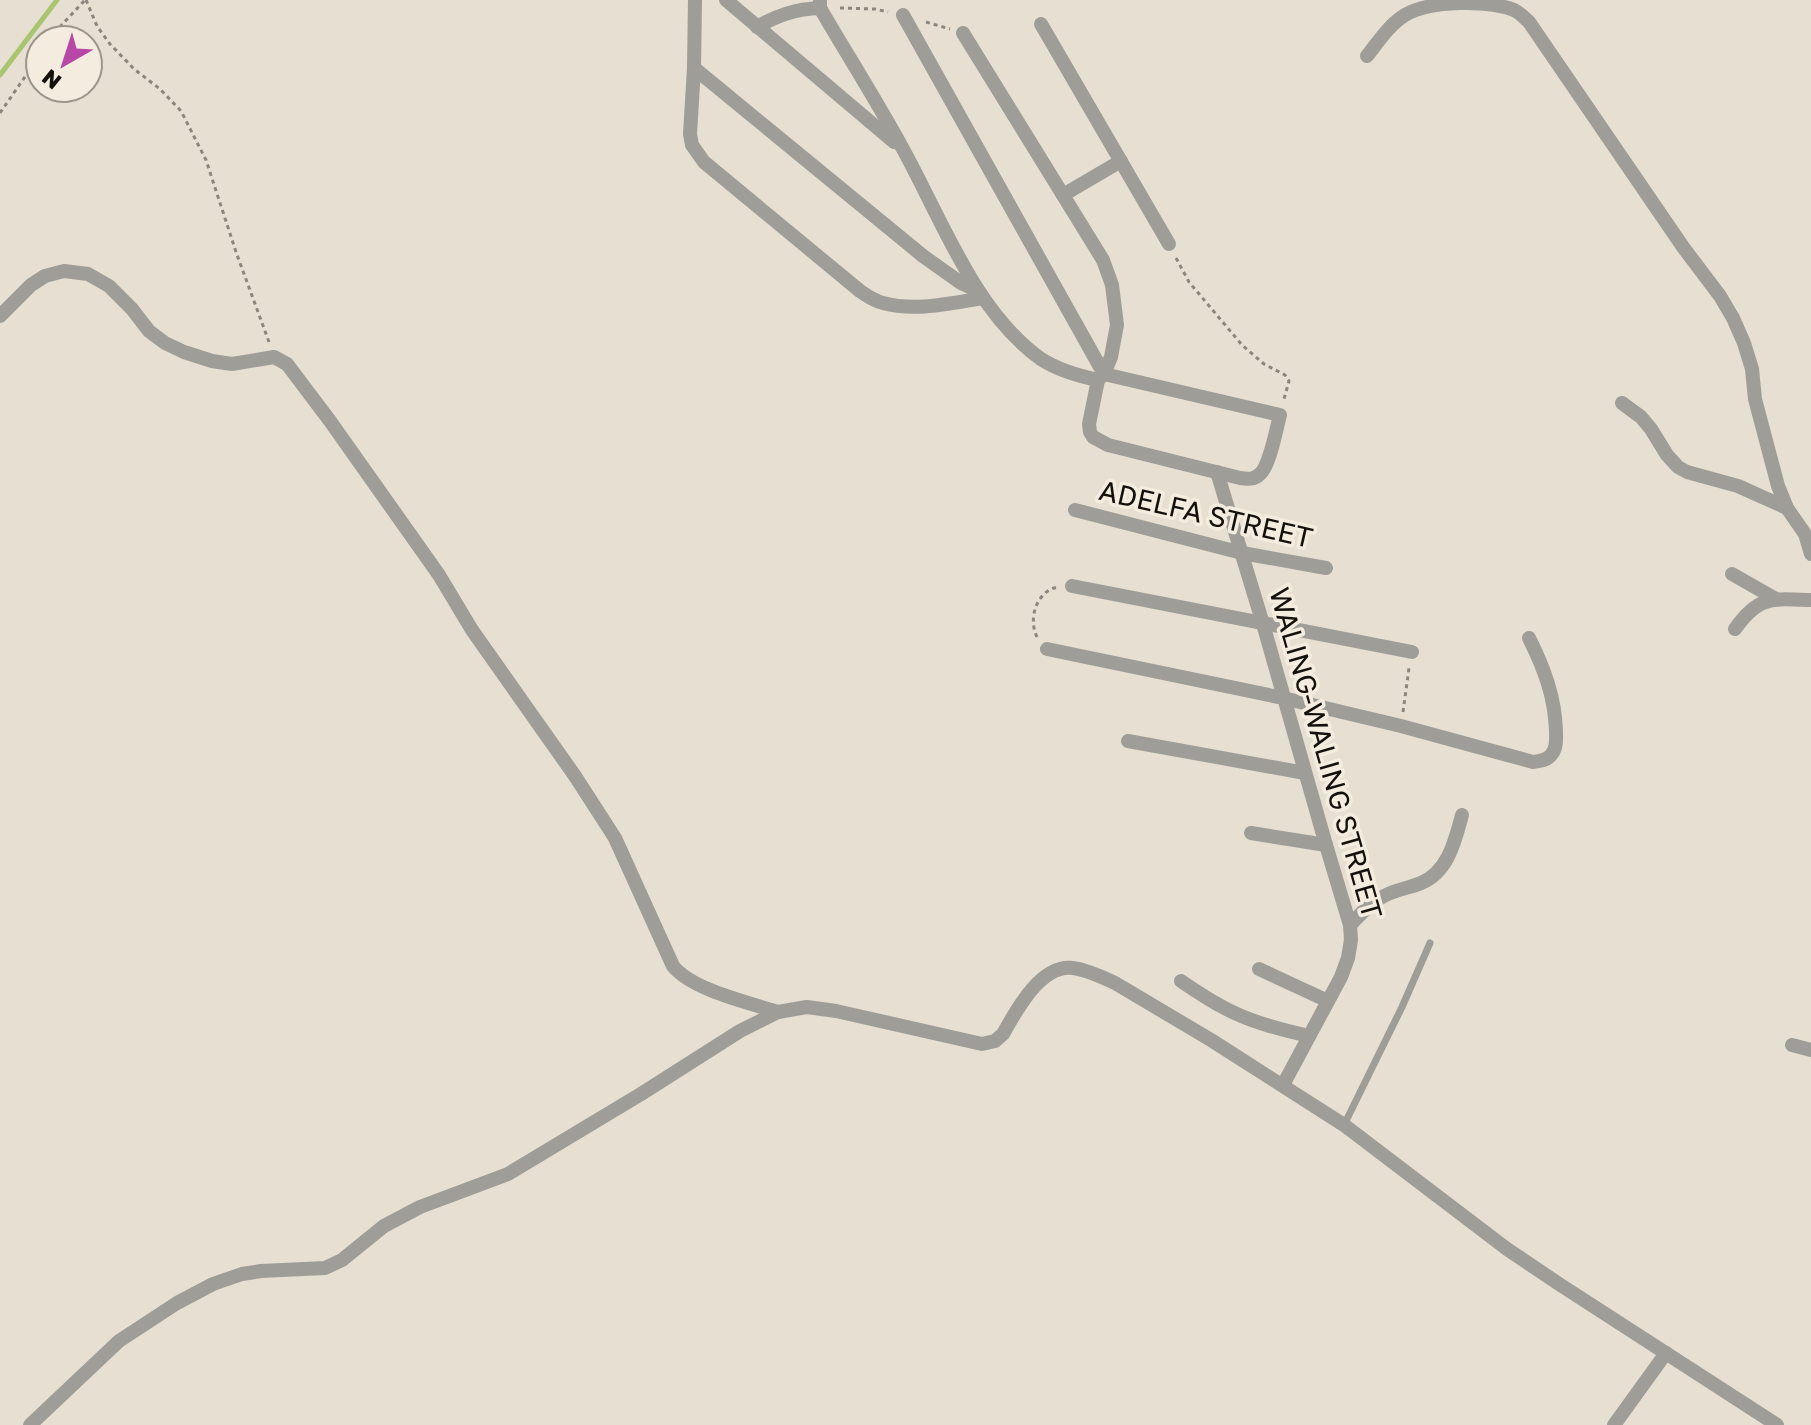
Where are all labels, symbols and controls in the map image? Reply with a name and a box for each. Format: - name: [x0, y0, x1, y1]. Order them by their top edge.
- north arrow: [24, 24, 104, 104]
- text: N: [36, 64, 66, 96]
- street label: ADELFA STREET: [1096, 473, 1316, 554]
- street label: WALING-WALING STREET: [1263, 583, 1390, 922]

